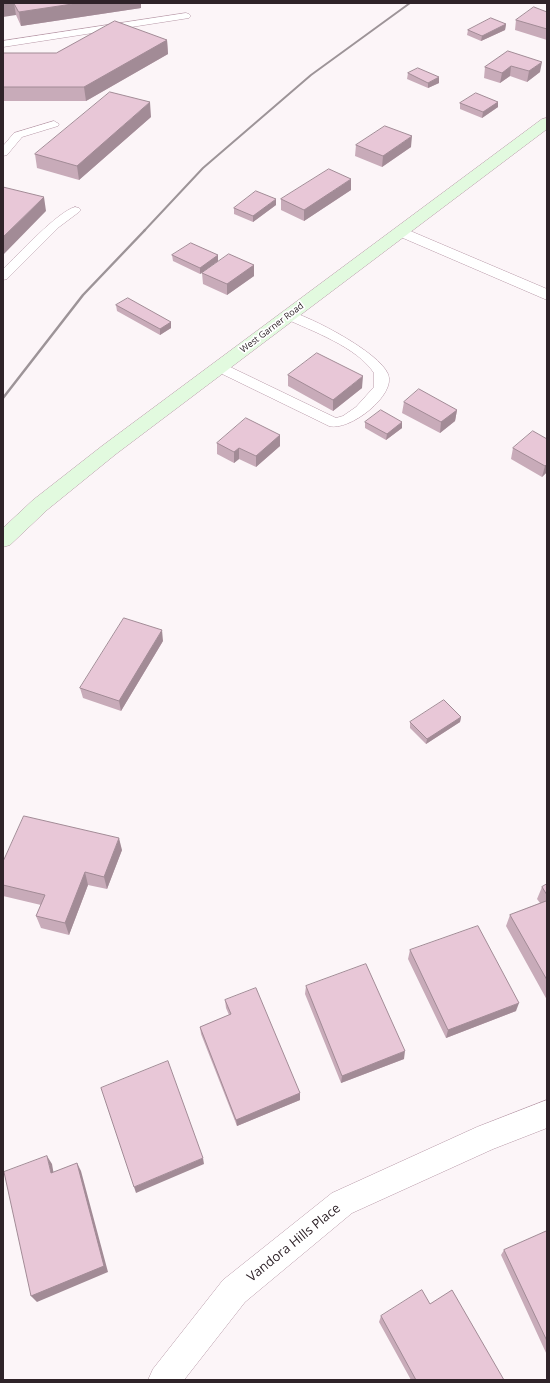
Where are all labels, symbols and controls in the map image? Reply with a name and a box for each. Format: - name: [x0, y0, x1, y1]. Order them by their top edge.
- street label: West Garner Road: [238, 301, 306, 355]
- street label: Vandora Hills Place: [244, 1201, 344, 1285]

